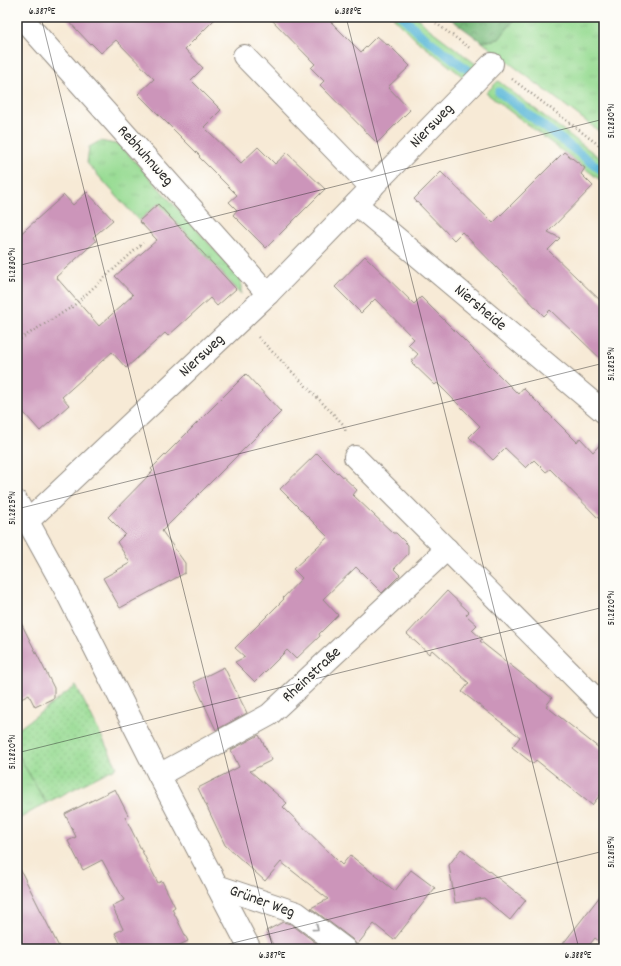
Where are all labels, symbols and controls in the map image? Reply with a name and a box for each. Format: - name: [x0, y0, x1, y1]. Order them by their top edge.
- text: 6.387°E: [29, 5, 56, 19]
- text: 6.388°E: [335, 5, 362, 19]
- street label: Niersweg: [405, 98, 459, 154]
- text: 51.2830°N: [605, 103, 619, 138]
- street label: Rebhuhnweg: [111, 120, 179, 192]
- text: 51.2830°N: [6, 247, 20, 282]
- street label: Niersheide: [449, 279, 511, 337]
- street label: Niersweg: [174, 329, 230, 383]
- text: 51.2825°N: [605, 347, 619, 381]
- text: 51.2825°N: [6, 491, 20, 525]
- text: 51.2820°N: [605, 591, 619, 625]
- street label: Rheinstraße: [277, 642, 347, 708]
- text: 51.2820°N: [6, 735, 20, 769]
- text: 51.2815°N: [605, 836, 619, 868]
- street label: Grüner Weg: [226, 880, 298, 924]
- one-way arrow: [312, 923, 319, 930]
- text: 6.387°E: [259, 949, 286, 963]
- text: 6.388°E: [565, 949, 592, 963]

